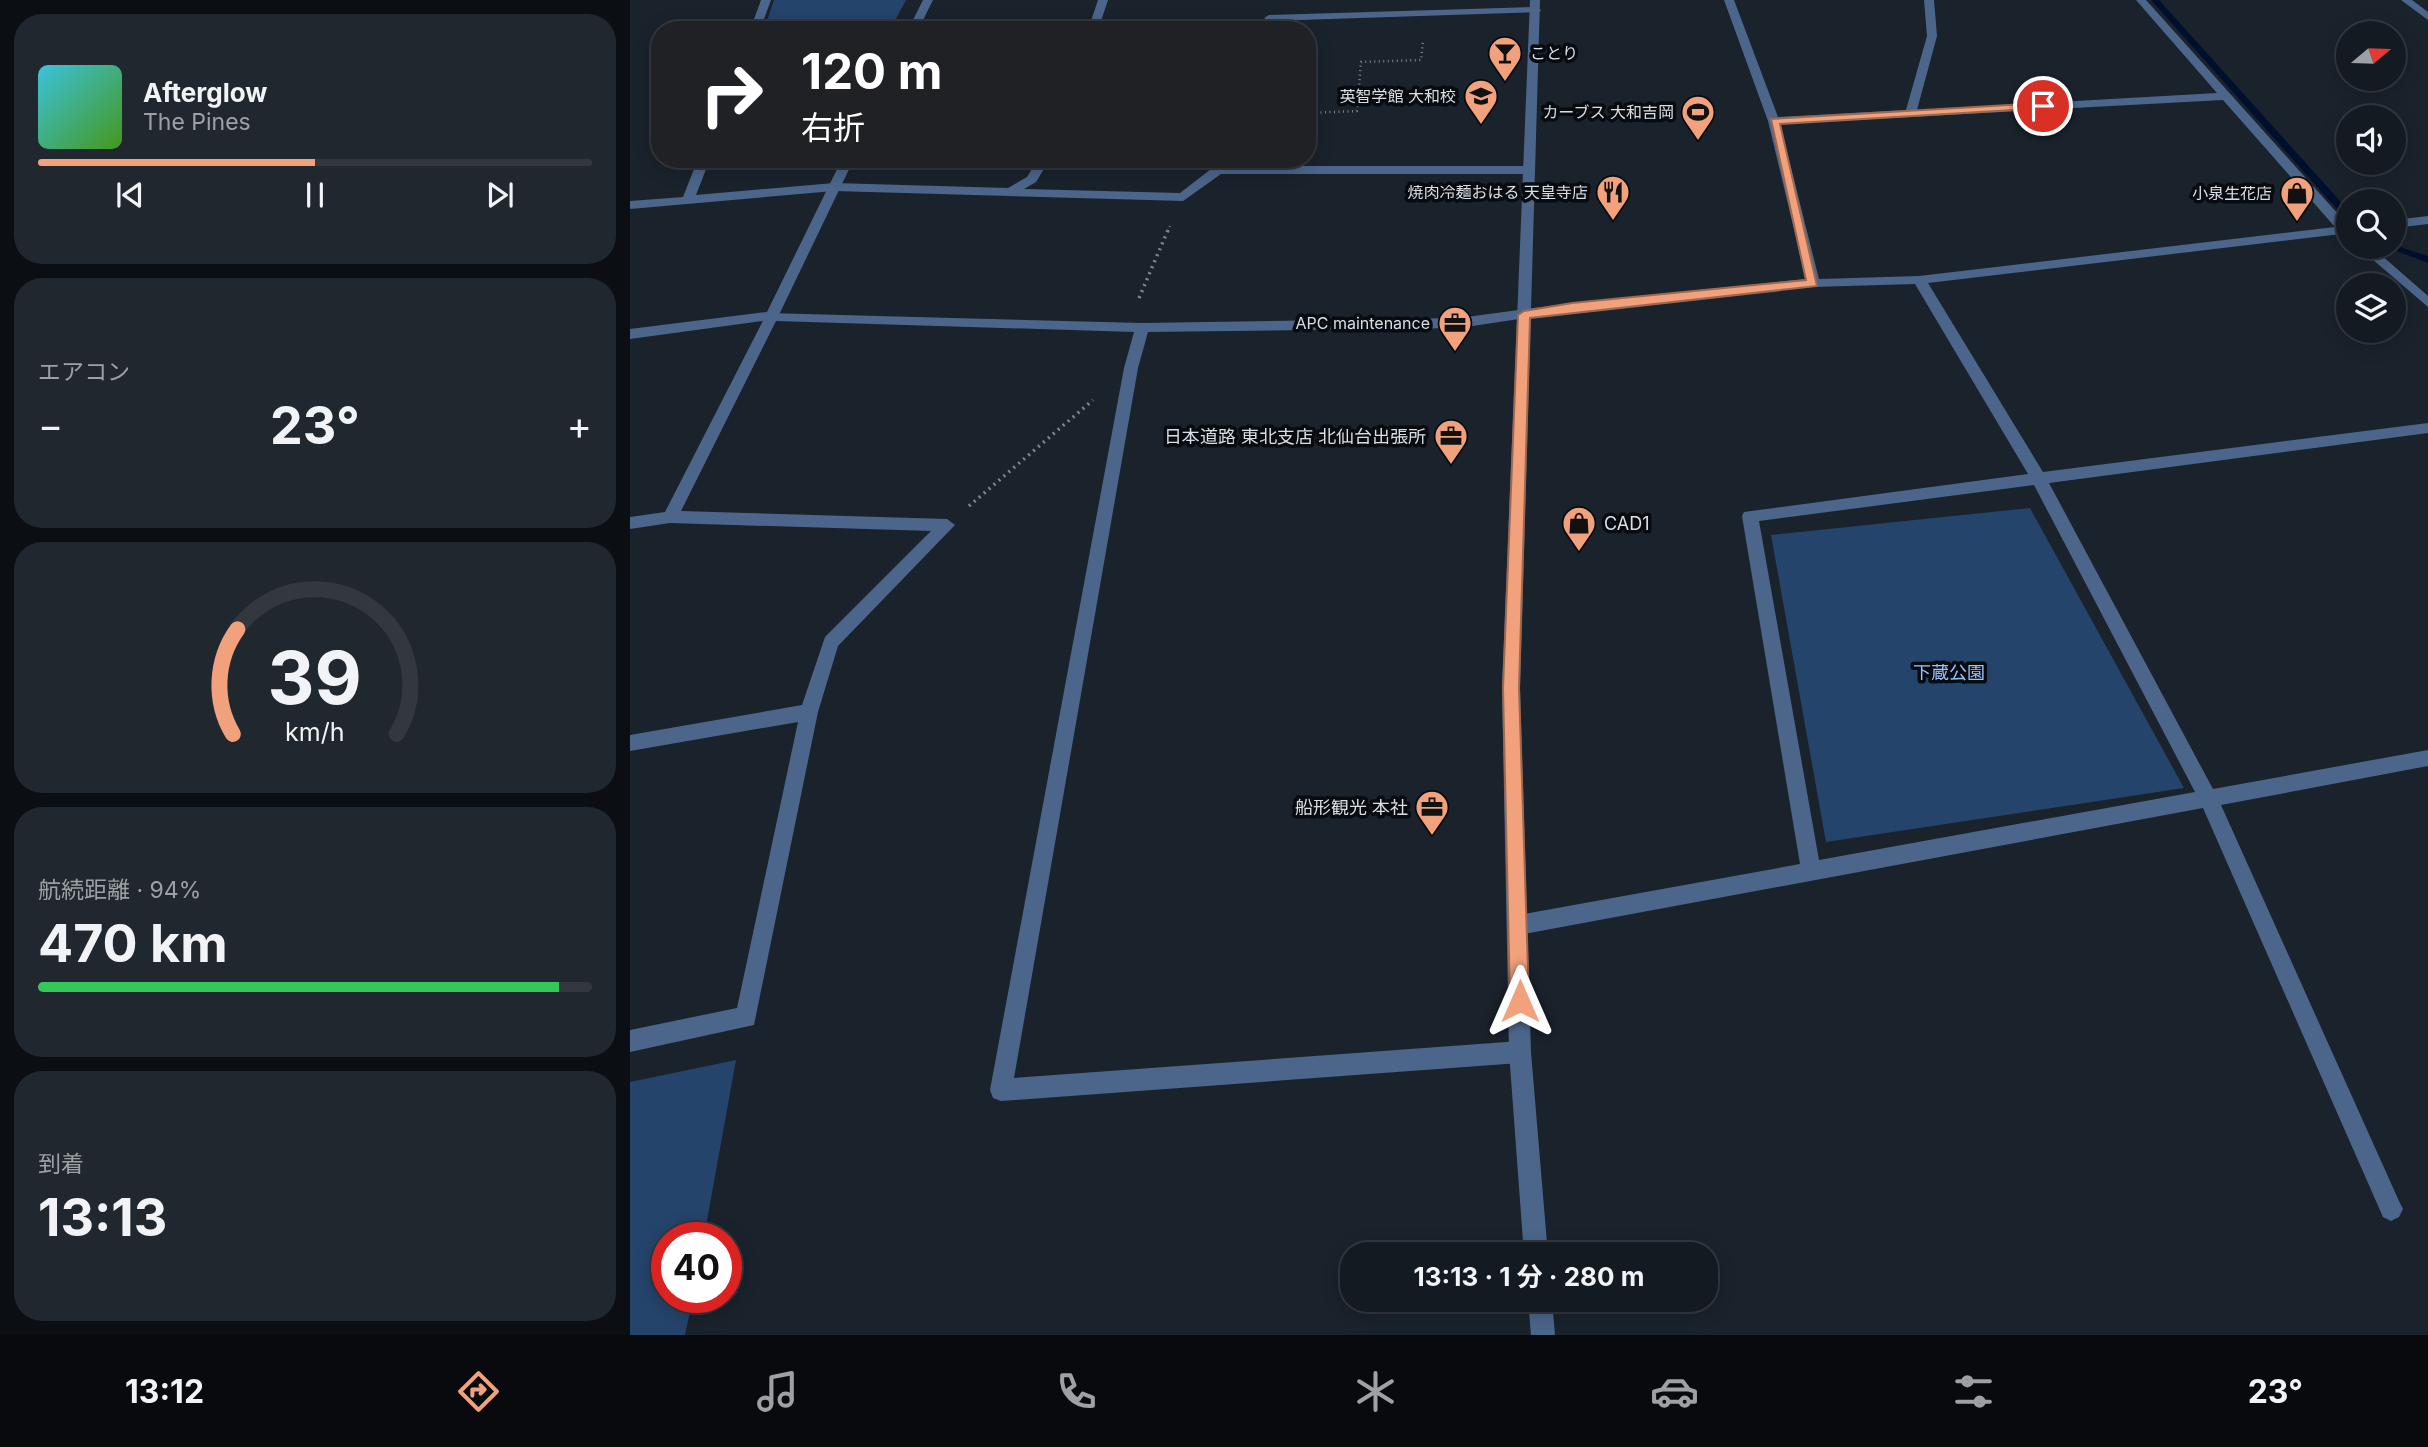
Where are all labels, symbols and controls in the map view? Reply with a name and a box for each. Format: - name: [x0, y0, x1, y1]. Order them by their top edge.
- north arrow: [2336, 21, 2406, 91]
- map controls: [2336, 21, 2406, 343]
- bar icon: ことり: [1486, 34, 1524, 83]
- text: 120 m: [801, 42, 942, 101]
- place label: ことり: [1530, 43, 1578, 63]
- icon: right: [686, 49, 777, 140]
- pin: [2013, 76, 2073, 136]
- text: Afterglow: [143, 77, 267, 108]
- school or university icon: 英智学館 大和校: [1462, 77, 1500, 126]
- place label: 英智学館 大和校: [1339, 86, 1456, 106]
- icon: arrive: [2024, 87, 2062, 125]
- sports icon: カーブス 大和吉岡: [1679, 93, 1717, 142]
- place label: カーブス 大和吉岡: [1542, 102, 1674, 122]
- button: sound: [2336, 105, 2406, 175]
- text: The Pines: [143, 108, 251, 136]
- text: 右折: [801, 108, 865, 147]
- restaurant icon: 焼肉冷麺おはる 天皇寺店: [1594, 173, 1632, 222]
- shop icon: 小泉生花店: [2278, 174, 2316, 223]
- icon: previous: [111, 176, 149, 214]
- icon: pause: [296, 176, 334, 214]
- icon: next: [481, 176, 519, 214]
- place label: 焼肉冷麺おはる 天皇寺店: [1407, 182, 1588, 202]
- place label: 小泉生花店: [2192, 183, 2272, 203]
- button: search: [2336, 189, 2406, 259]
- button: layers: [2336, 273, 2406, 343]
- office icon: APC maintenance: [1436, 304, 1474, 353]
- place label: APC maintenance: [1295, 313, 1430, 333]
- text: エアコン: [38, 358, 130, 386]
- text: 23°: [270, 394, 360, 457]
- text: −: [38, 402, 63, 448]
- text: +: [567, 402, 592, 448]
- office icon: 日本道路 東北支店 北仙台出張所: [1432, 417, 1470, 466]
- place label: 日本道路 東北支店 北仙台出張所: [1164, 426, 1426, 447]
- shop icon: CAD1: [1560, 504, 1598, 553]
- place label: CAD1: [1604, 513, 1650, 534]
- text: 39: [268, 633, 362, 722]
- park label: 下蔵公園: [1913, 662, 1985, 683]
- text: km/h: [285, 716, 345, 746]
- office icon: 船形観光 本社: [1413, 788, 1451, 837]
- place label: 船形観光 本社: [1295, 797, 1408, 818]
- text: 航続距離 · 94%: [38, 876, 201, 904]
- text: 470 km: [38, 912, 228, 975]
- position arrow: [1483, 964, 1557, 1038]
- text: 到着: [38, 1150, 84, 1178]
- text: 13:13: [38, 1186, 167, 1249]
- speed limit sign: 40: [651, 1222, 742, 1313]
- text: 13:13 · 1 分 · 280 m: [1414, 1261, 1644, 1292]
- icon: directions: [454, 1367, 503, 1416]
- icon: music: [753, 1367, 802, 1416]
- icon: phone: [1052, 1367, 1101, 1416]
- icon: climate: [1351, 1367, 1400, 1416]
- icon: car: [1650, 1367, 1699, 1416]
- icon: filters: [1949, 1367, 1998, 1416]
- text: 13:12: [125, 1372, 204, 1411]
- text: 23°: [2248, 1372, 2303, 1411]

